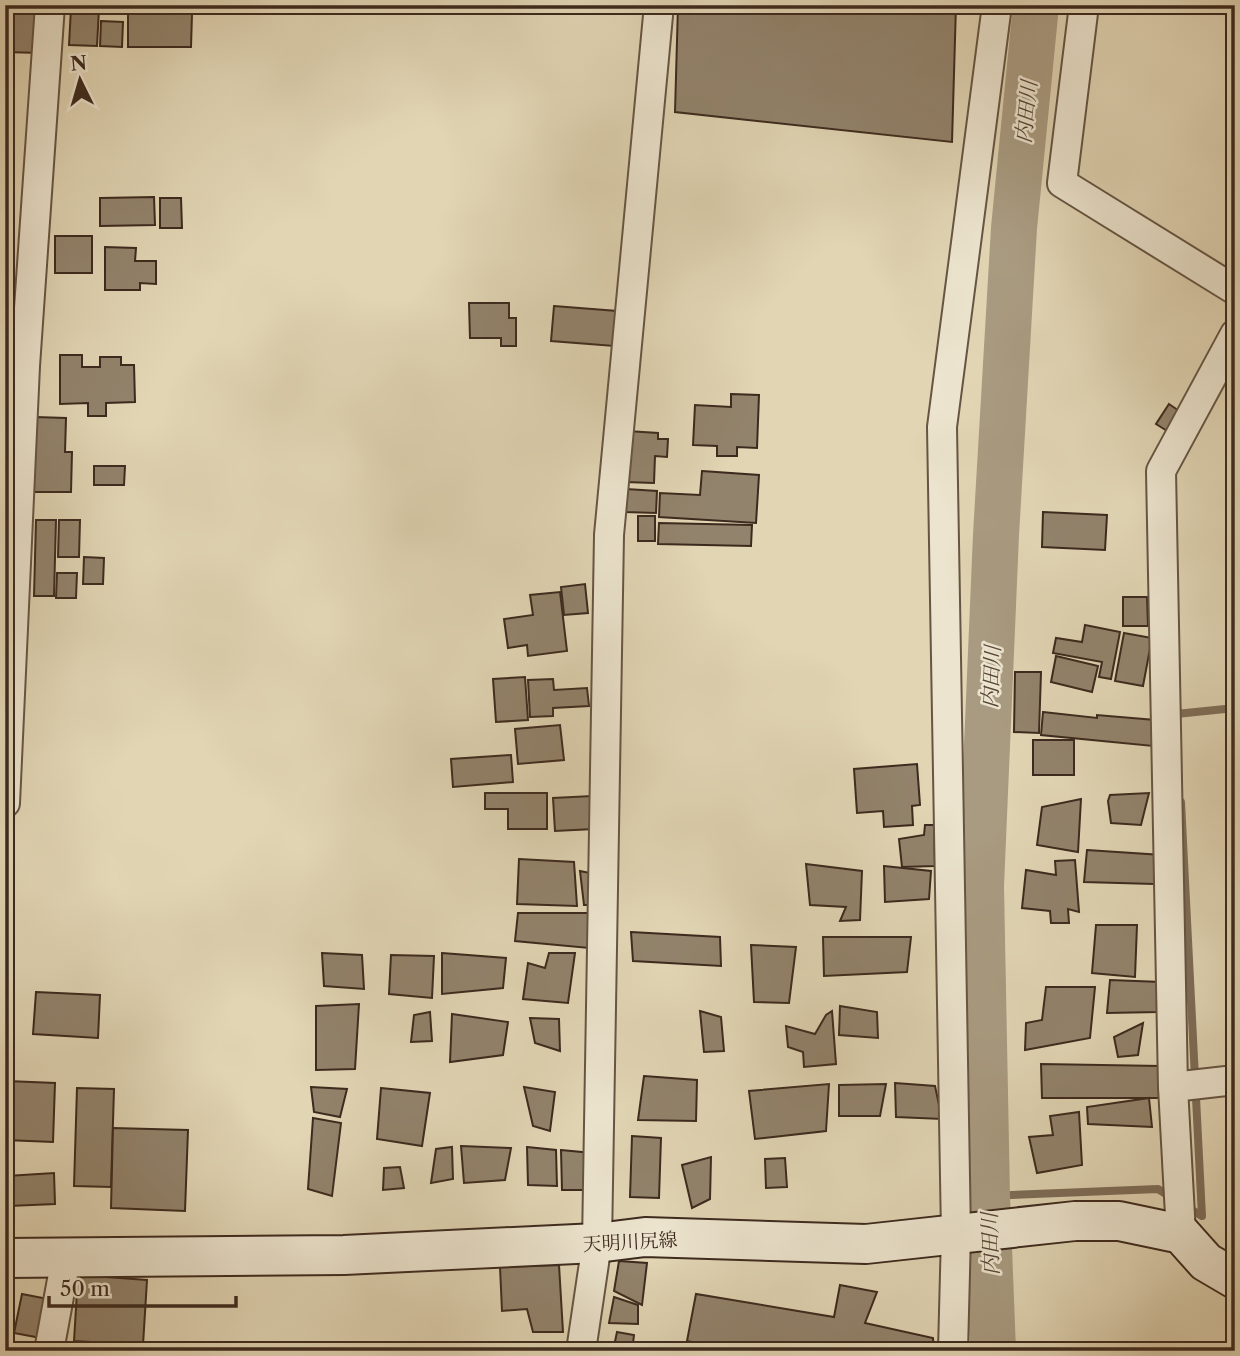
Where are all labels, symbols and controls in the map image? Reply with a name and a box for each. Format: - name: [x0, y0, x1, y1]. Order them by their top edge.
- north arrow: [46, 46, 116, 116]
- text: N: [69, 51, 88, 76]
- water label: 内田川: [1010, 77, 1042, 145]
- water label: 内田川: [977, 643, 1005, 709]
- water label: 内田川: [976, 1210, 1004, 1276]
- street label: 天明川尻線: [582, 1228, 678, 1256]
- scale bar: [49, 1265, 236, 1309]
- text: 50 m: [60, 1276, 110, 1301]

